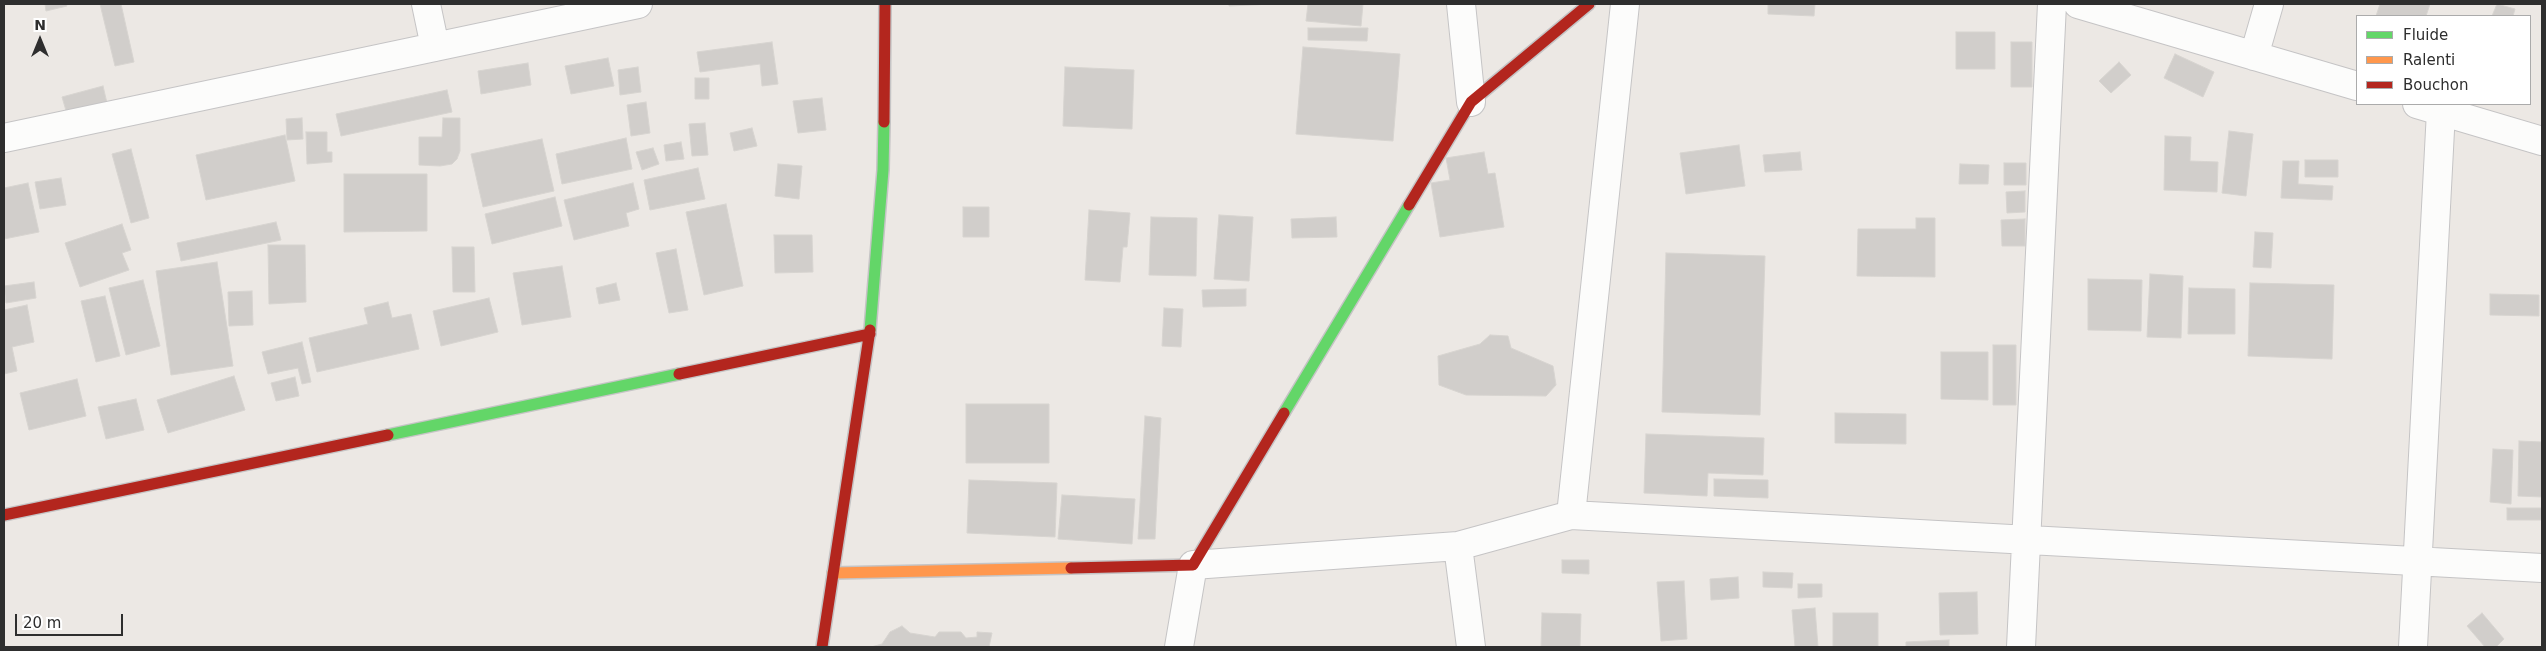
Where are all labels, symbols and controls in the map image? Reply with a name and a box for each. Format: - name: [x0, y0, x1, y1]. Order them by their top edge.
- north arrow: [15, 15, 65, 65]
- legend: [2356, 15, 2531, 105]
- text: N: [34, 17, 46, 33]
- text: Fluide: [2403, 26, 2448, 44]
- text: Ralenti: [2403, 51, 2455, 69]
- text: Bouchon: [2403, 76, 2468, 94]
- scale bar: [18, 604, 125, 636]
- text: 20 m: [23, 614, 61, 632]

